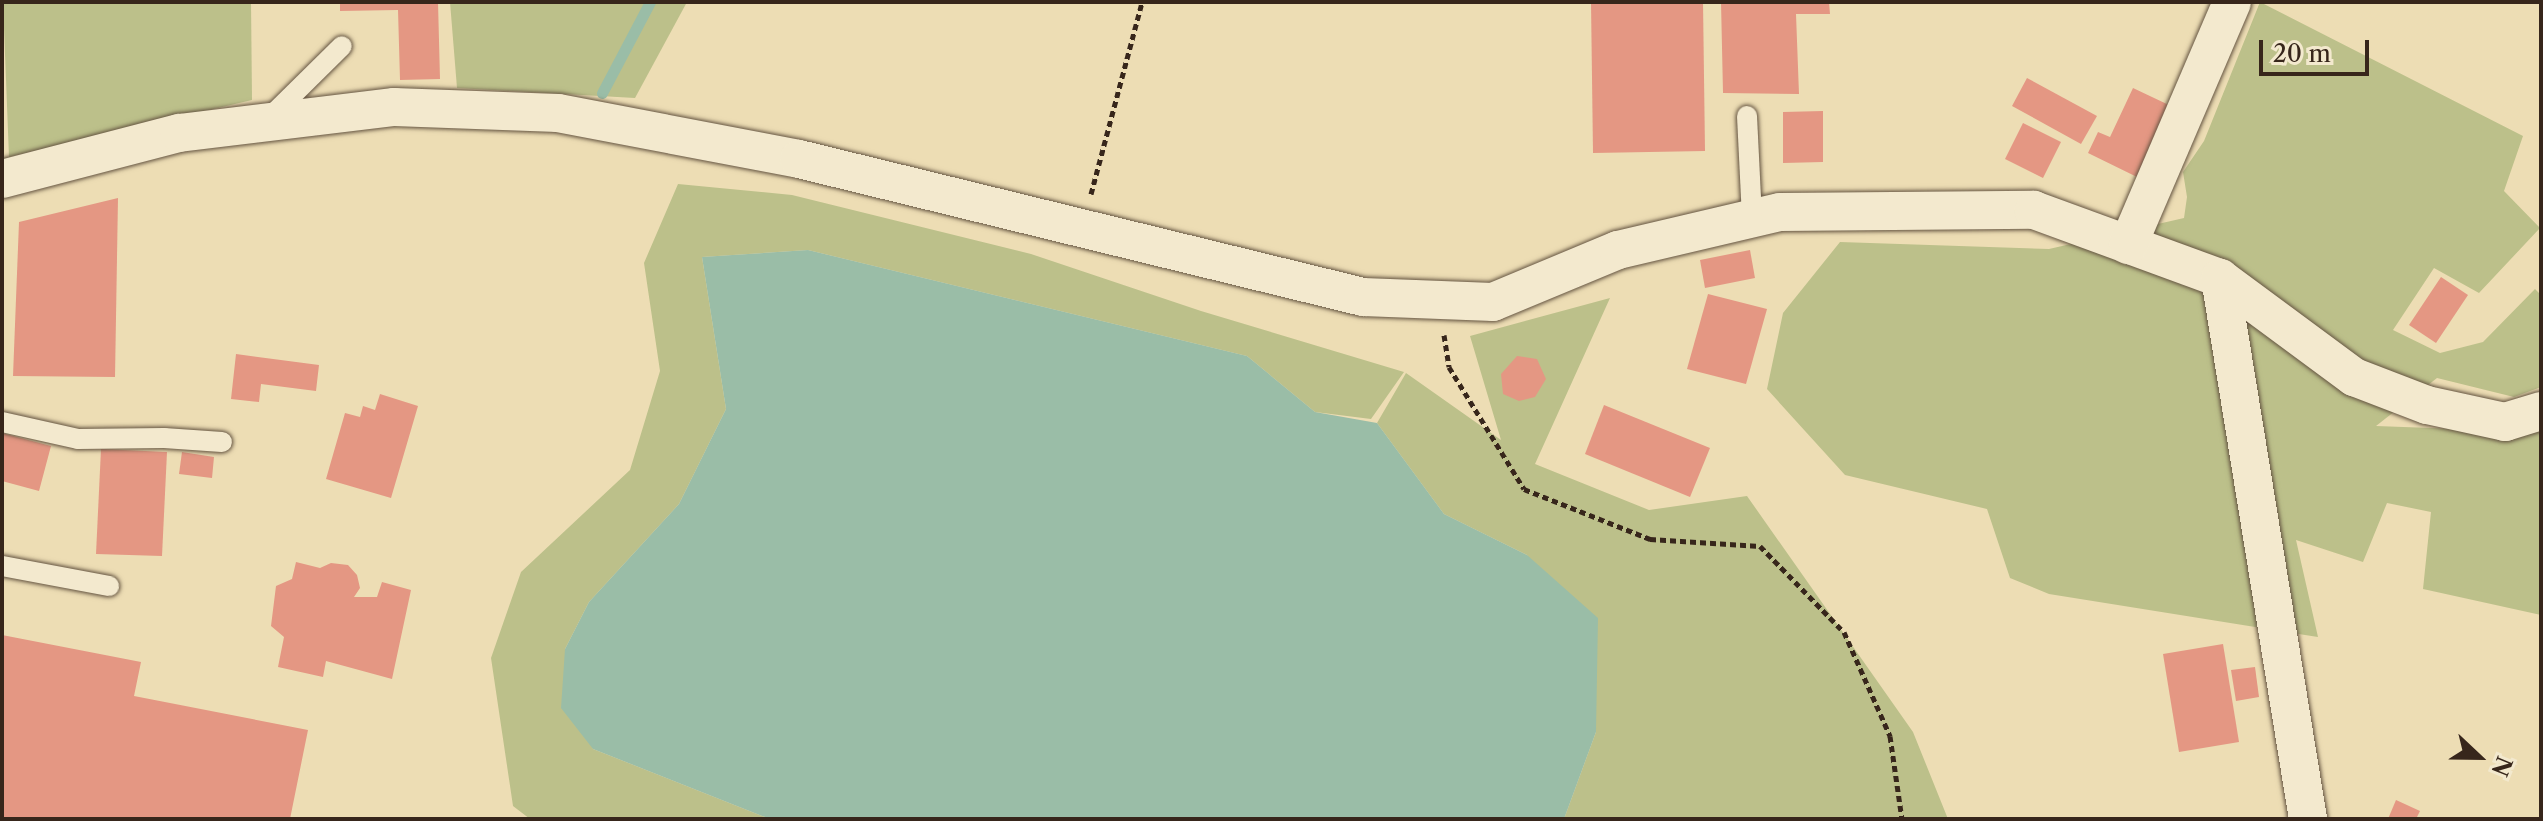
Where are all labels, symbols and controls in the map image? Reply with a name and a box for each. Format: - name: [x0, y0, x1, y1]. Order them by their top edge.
- scale bar: [2263, 24, 2373, 74]
- text: 20 m: [2273, 39, 2331, 68]
- north arrow: [2439, 717, 2519, 797]
- text: N: [2486, 752, 2518, 780]

